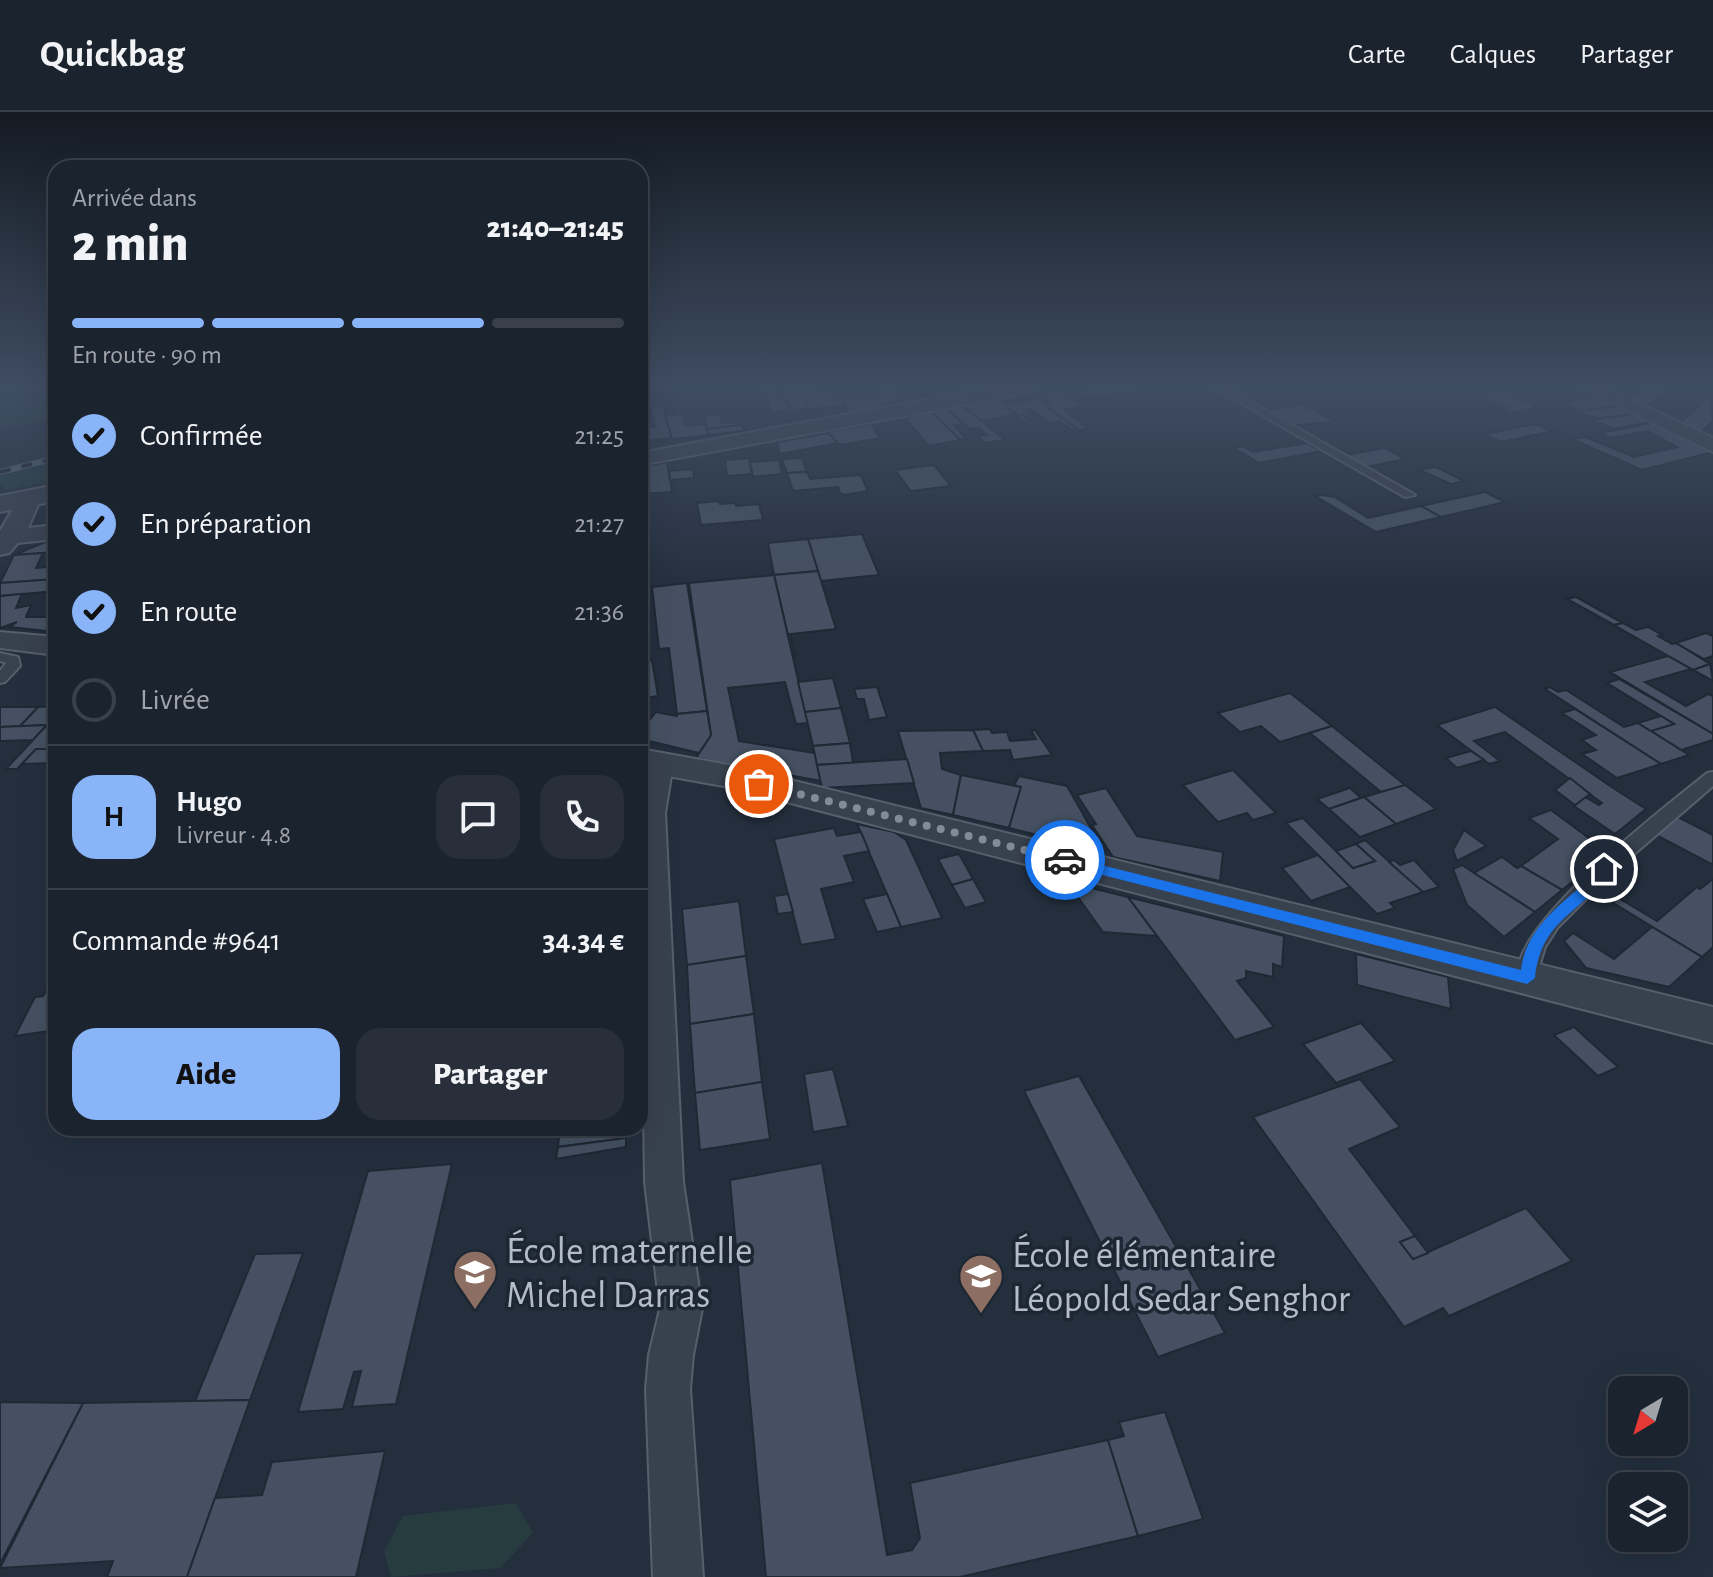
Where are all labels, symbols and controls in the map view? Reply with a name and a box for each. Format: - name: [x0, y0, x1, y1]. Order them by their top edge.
- text: Quickbag: [40, 36, 185, 74]
- text: Carte: [1348, 41, 1406, 69]
- text: Calques: [1450, 41, 1536, 69]
- text: Partager: [1580, 41, 1673, 69]
- text: Arrivée dans: [72, 185, 197, 211]
- text: 21:40–21:45: [486, 213, 624, 243]
- text: 2 min: [72, 218, 188, 270]
- text: En route · 90 m: [72, 342, 222, 368]
- icon: check: [72, 414, 116, 458]
- text: Confirmée: [140, 421, 263, 451]
- text: 21:25: [575, 423, 624, 449]
- icon: check: [72, 502, 116, 546]
- text: En préparation: [140, 509, 312, 539]
- text: 21:27: [575, 511, 624, 537]
- icon: check: [72, 590, 116, 634]
- text: En route: [140, 597, 237, 627]
- text: 21:36: [574, 599, 624, 625]
- text: Livrée: [140, 685, 210, 715]
- pin: [725, 750, 793, 818]
- icon: bag: [737, 762, 781, 806]
- button: chat: [436, 775, 520, 859]
- button: phone: [540, 775, 624, 859]
- text: Hugo: [176, 787, 242, 817]
- text: H: [104, 802, 124, 832]
- courier: [1025, 820, 1105, 900]
- text: Livreur · 4.8: [176, 822, 291, 848]
- pin: [1570, 835, 1638, 903]
- icon: car: [1043, 838, 1087, 882]
- icon: home: [1582, 847, 1626, 891]
- text: Commande #9641: [72, 926, 281, 956]
- text: 34.34 €: [543, 926, 624, 956]
- button: Aide: [72, 1028, 340, 1120]
- button: Partager: [356, 1028, 624, 1120]
- place label: École maternelle Michel Darras: [506, 1229, 753, 1315]
- place label: École élémentaire Léopold Sedar Senghor: [1012, 1233, 1351, 1319]
- school or university icon: École maternelle Michel Darras: [451, 1248, 499, 1311]
- school or university icon: École élémentaire Léopold Sedar Senghor: [957, 1252, 1005, 1315]
- north arrow: [1608, 1376, 1688, 1456]
- map controls: [1608, 1376, 1688, 1552]
- button: layers: [1608, 1472, 1688, 1552]

